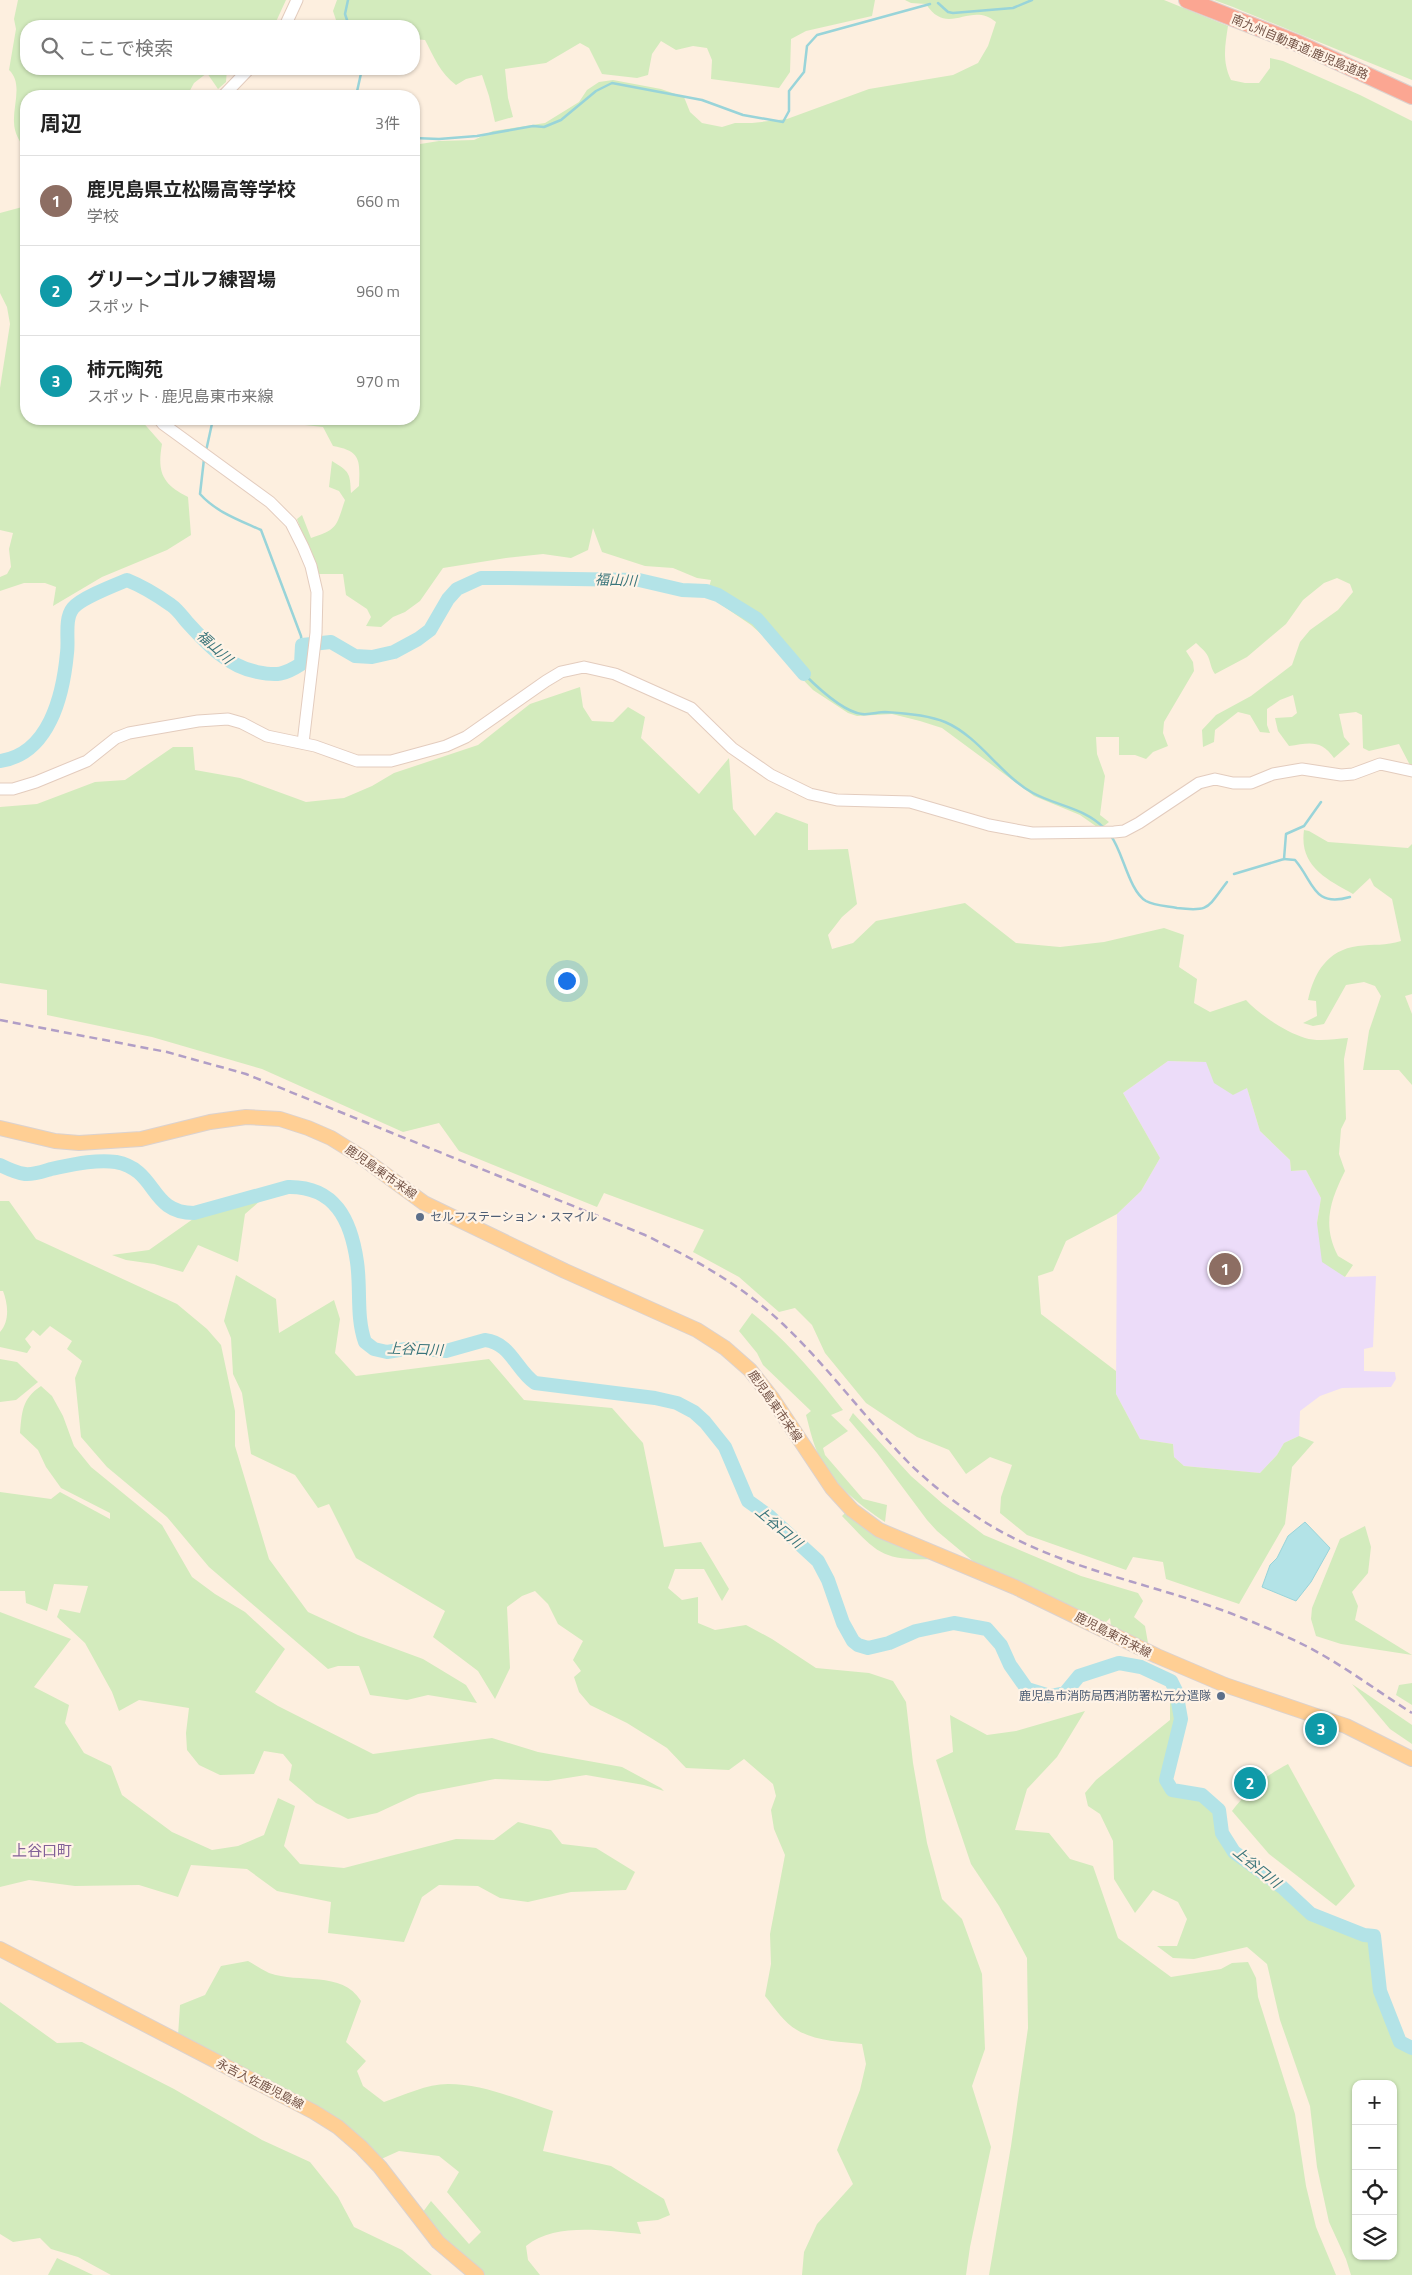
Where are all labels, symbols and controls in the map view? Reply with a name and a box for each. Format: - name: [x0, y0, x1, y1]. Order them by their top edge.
- street label: 南九州自動車道;鹿児島道路: [1229, 9, 1372, 84]
- search box: [20, 20, 420, 75]
- text: ここで検索: [78, 33, 173, 62]
- icon: search: [38, 34, 66, 62]
- text: 周辺: [40, 107, 82, 139]
- text: 3件: [375, 111, 400, 135]
- text: 鹿児島県立松陽高等学校: [87, 174, 296, 203]
- text: 1: [52, 189, 60, 213]
- text: 660 m: [356, 189, 400, 213]
- text: 学校: [87, 204, 119, 228]
- text: グリーンゴルフ練習場: [87, 264, 276, 293]
- text: 2: [52, 279, 60, 303]
- text: 960 m: [356, 279, 400, 303]
- text: スポット: [87, 294, 151, 318]
- text: 柿元陶苑: [87, 354, 163, 383]
- text: 3: [52, 369, 60, 393]
- text: 970 m: [356, 369, 400, 393]
- text: スポット · 鹿児島東市来線: [87, 384, 274, 408]
- water label: 福山川: [595, 568, 639, 591]
- water label: 福山川: [193, 625, 239, 670]
- your location: [554, 968, 580, 994]
- street label: 鹿児島東市来線: [341, 1140, 421, 1203]
- place label: セルフステーション・スマイル: [430, 1207, 597, 1226]
- marker: セルフステーション・スマイル: [414, 1211, 426, 1223]
- pin: 1: [1209, 1250, 1241, 1288]
- water label: 上谷口川: [387, 1337, 445, 1360]
- street label: 鹿児島東市来線: [744, 1366, 807, 1446]
- water label: 上谷口川: [751, 1501, 809, 1554]
- street label: 鹿児島東市来線: [1071, 1607, 1155, 1662]
- place label: 鹿児島市消防局西消防署松元分遣隊: [1019, 1686, 1211, 1705]
- marker: 鹿児島市消防局西消防署松元分遣隊: [1215, 1690, 1227, 1702]
- pin: 3: [1305, 1710, 1337, 1748]
- pin: 2: [1234, 1764, 1266, 1802]
- district label: 上谷口町: [12, 1839, 72, 1862]
- water label: 上谷口川: [1229, 1841, 1287, 1894]
- street label: 永吉入佐鹿児島線: [213, 2053, 307, 2114]
- map controls: [1352, 2080, 1397, 2260]
- button: +: [1352, 2080, 1397, 2125]
- button: −: [1352, 2125, 1397, 2170]
- button: locate: [1352, 2170, 1397, 2215]
- button: layers: [1352, 2215, 1397, 2260]

